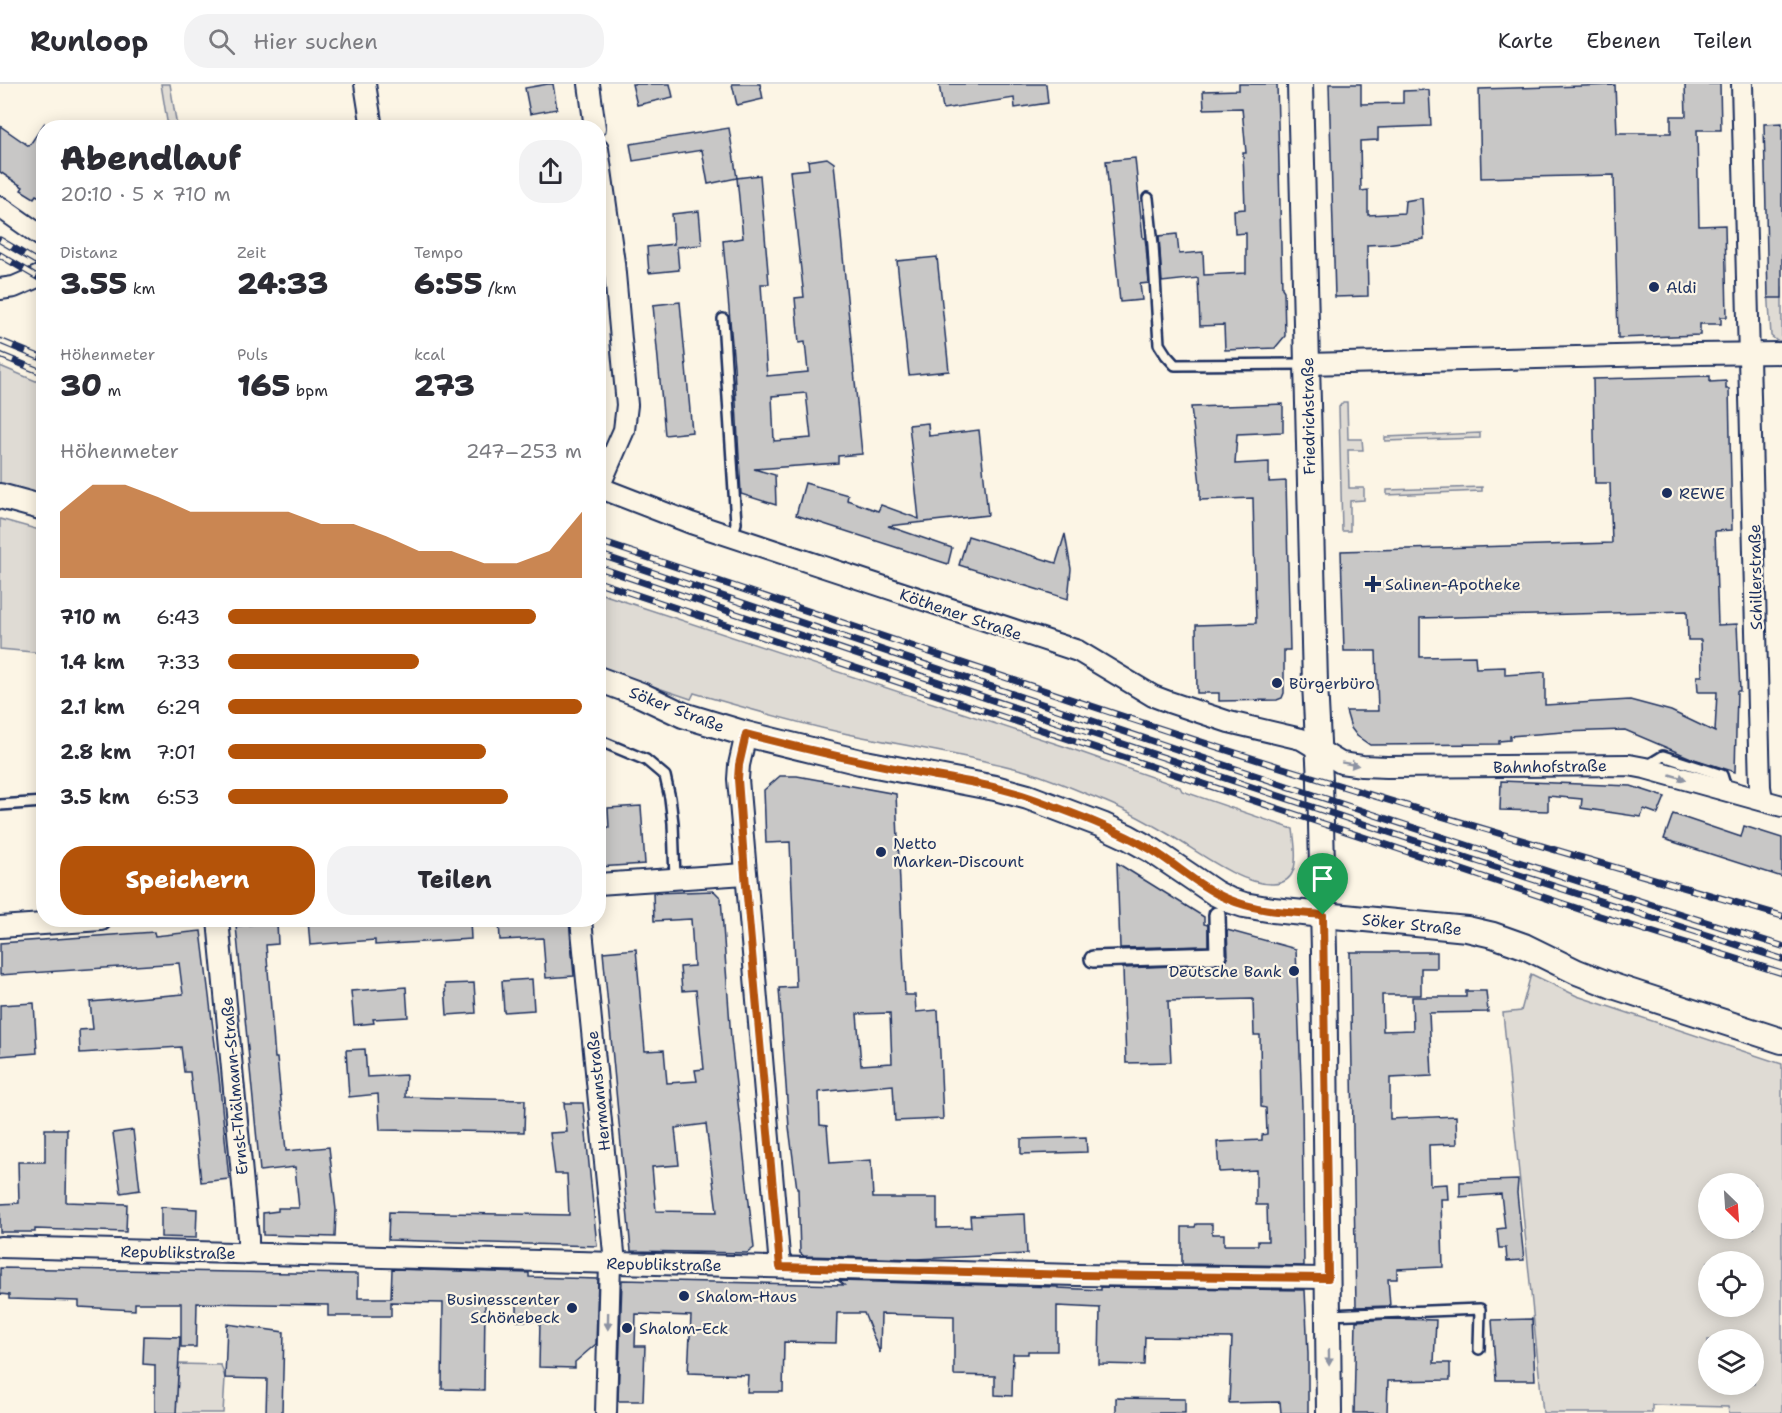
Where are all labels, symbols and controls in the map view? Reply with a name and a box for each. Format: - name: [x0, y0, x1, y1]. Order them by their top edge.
- search box: [184, 14, 604, 68]
- text: Runloop: [30, 22, 148, 60]
- icon: search: [205, 25, 238, 58]
- text: Hier suchen: [253, 27, 378, 56]
- text: Karte: [1498, 27, 1553, 55]
- text: Ebenen: [1586, 27, 1661, 55]
- text: Teilen: [1694, 27, 1752, 55]
- text: Abendlauf: [60, 136, 242, 181]
- button: share: [519, 140, 582, 203]
- text: 20:10 · 5 × 710 m: [60, 181, 231, 207]
- text: Distanz: [60, 242, 118, 263]
- text: Zeit: [237, 242, 266, 263]
- text: Tempo: [414, 242, 463, 263]
- text: 3.55: [60, 263, 127, 304]
- text: 24:33: [237, 263, 328, 304]
- text: 6:55: [414, 263, 483, 304]
- place label: Aldi: [1666, 277, 1697, 298]
- text: km: [127, 278, 155, 299]
- text: /km: [483, 278, 517, 299]
- marker: Aldi: [1647, 280, 1661, 294]
- text: Höhenmeter: [60, 344, 155, 365]
- text: Puls: [237, 344, 268, 365]
- text: kcal: [414, 344, 445, 365]
- street label: Friedrichstraße: [1297, 357, 1320, 475]
- text: 30: [60, 365, 102, 406]
- text: 165: [237, 365, 290, 406]
- text: 273: [414, 365, 475, 406]
- text: m: [102, 380, 121, 401]
- text: bpm: [290, 380, 328, 401]
- text: Höhenmeter: [60, 438, 179, 464]
- text: 247–253 m: [466, 438, 582, 464]
- place label: REWE: [1679, 483, 1725, 504]
- marker: REWE: [1660, 486, 1674, 500]
- street label: Schillerstraße: [1744, 524, 1767, 630]
- place label: Salinen-Apotheke: [1385, 574, 1521, 595]
- marker: Salinen-Apotheke: [1366, 577, 1380, 591]
- street label: Köthener Straße: [897, 584, 1025, 645]
- text: 710 m: [60, 604, 121, 630]
- text: 6:43: [156, 604, 200, 630]
- text: 1.4 km: [60, 649, 125, 675]
- text: 7:33: [156, 649, 200, 675]
- place label: Bürgerbüro: [1289, 673, 1375, 694]
- marker: Bürgerbüro: [1270, 676, 1284, 690]
- street label: Söker Straße: [626, 682, 727, 737]
- text: 2.1 km: [60, 694, 125, 720]
- text: 6:29: [156, 694, 201, 720]
- text: 2.8 km: [60, 739, 131, 765]
- text: 7:01: [156, 739, 196, 765]
- street label: Bahnhofstraße: [1493, 755, 1607, 778]
- one-way arrow: [1341, 760, 1360, 769]
- one-way arrow: [1669, 773, 1687, 782]
- text: 3.5 km: [60, 784, 130, 810]
- text: 6:53: [156, 784, 200, 810]
- place label: Netto Marken-Discount: [893, 833, 1024, 872]
- marker: Netto Marken-Discount: [874, 845, 888, 859]
- button: Speichern: [60, 846, 315, 915]
- button: Teilen: [327, 846, 582, 915]
- pin: [1297, 853, 1348, 915]
- icon: arrive: [1306, 862, 1339, 895]
- street label: Söker Straße: [1361, 909, 1463, 940]
- place label: Deutsche Bank: [1169, 961, 1282, 982]
- marker: Deutsche Bank: [1287, 964, 1301, 978]
- street label: Ernst-Thälmann-Straße: [216, 996, 253, 1176]
- street label: Hermannstraße: [582, 1030, 615, 1152]
- north arrow: [1698, 1173, 1764, 1239]
- map controls: [1698, 1173, 1764, 1395]
- street label: Republikstraße: [120, 1241, 236, 1264]
- button: locate: [1698, 1251, 1764, 1317]
- street label: Republikstraße: [606, 1253, 722, 1276]
- place label: Shalom-Haus: [696, 1286, 797, 1307]
- place label: Businesscenter Schönebeck: [447, 1289, 560, 1328]
- marker: Shalom-Haus: [677, 1289, 691, 1303]
- marker: Businesscenter Schönebeck: [565, 1301, 579, 1315]
- one-way arrow: [604, 1312, 613, 1331]
- place label: Shalom-Eck: [639, 1318, 729, 1339]
- marker: Shalom-Eck: [620, 1321, 634, 1335]
- button: layers: [1698, 1329, 1764, 1395]
- one-way arrow: [1324, 1347, 1333, 1366]

